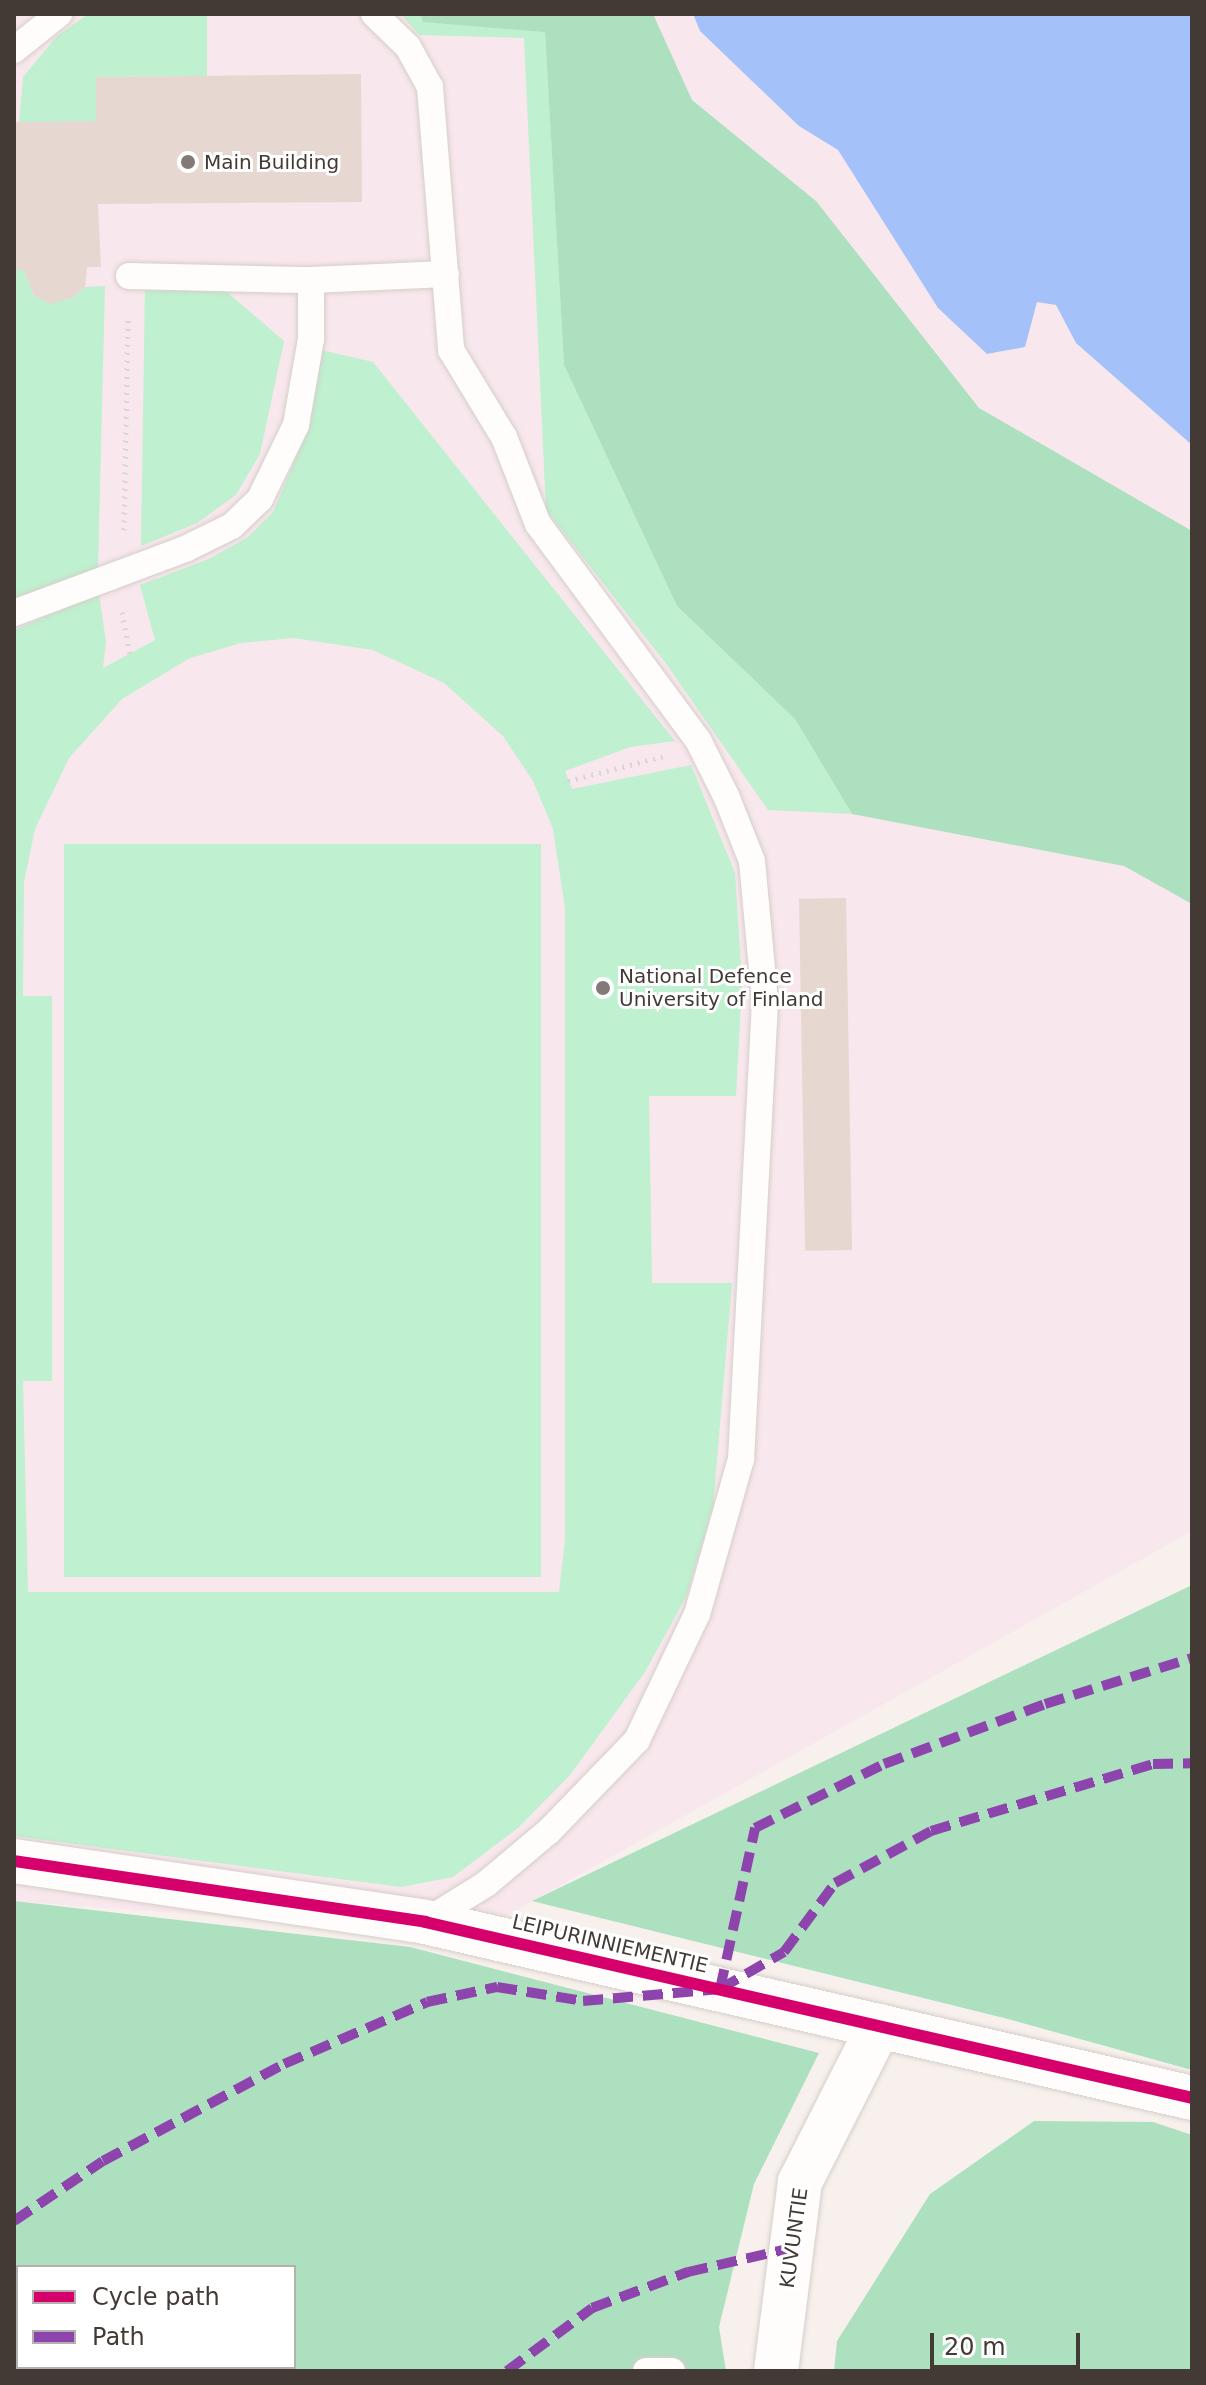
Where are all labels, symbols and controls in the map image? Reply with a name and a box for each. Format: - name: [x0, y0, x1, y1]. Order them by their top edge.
- place label: Main Building: [204, 150, 339, 174]
- marker: Main Building: [179, 153, 197, 171]
- place label: National Defence University of Finland: [619, 964, 823, 1011]
- marker: National Defence University of Finland: [594, 979, 612, 997]
- street label: LEIPURINNIEMENTIE: [510, 1910, 710, 1978]
- street label: KUVUNTIE: [775, 2186, 813, 2290]
- legend: [16, 2265, 296, 2369]
- text: Cycle path: [92, 2283, 220, 2311]
- scale bar: [934, 2317, 1084, 2367]
- text: Path: [92, 2323, 145, 2351]
- text: 20 m: [944, 2333, 1006, 2361]

